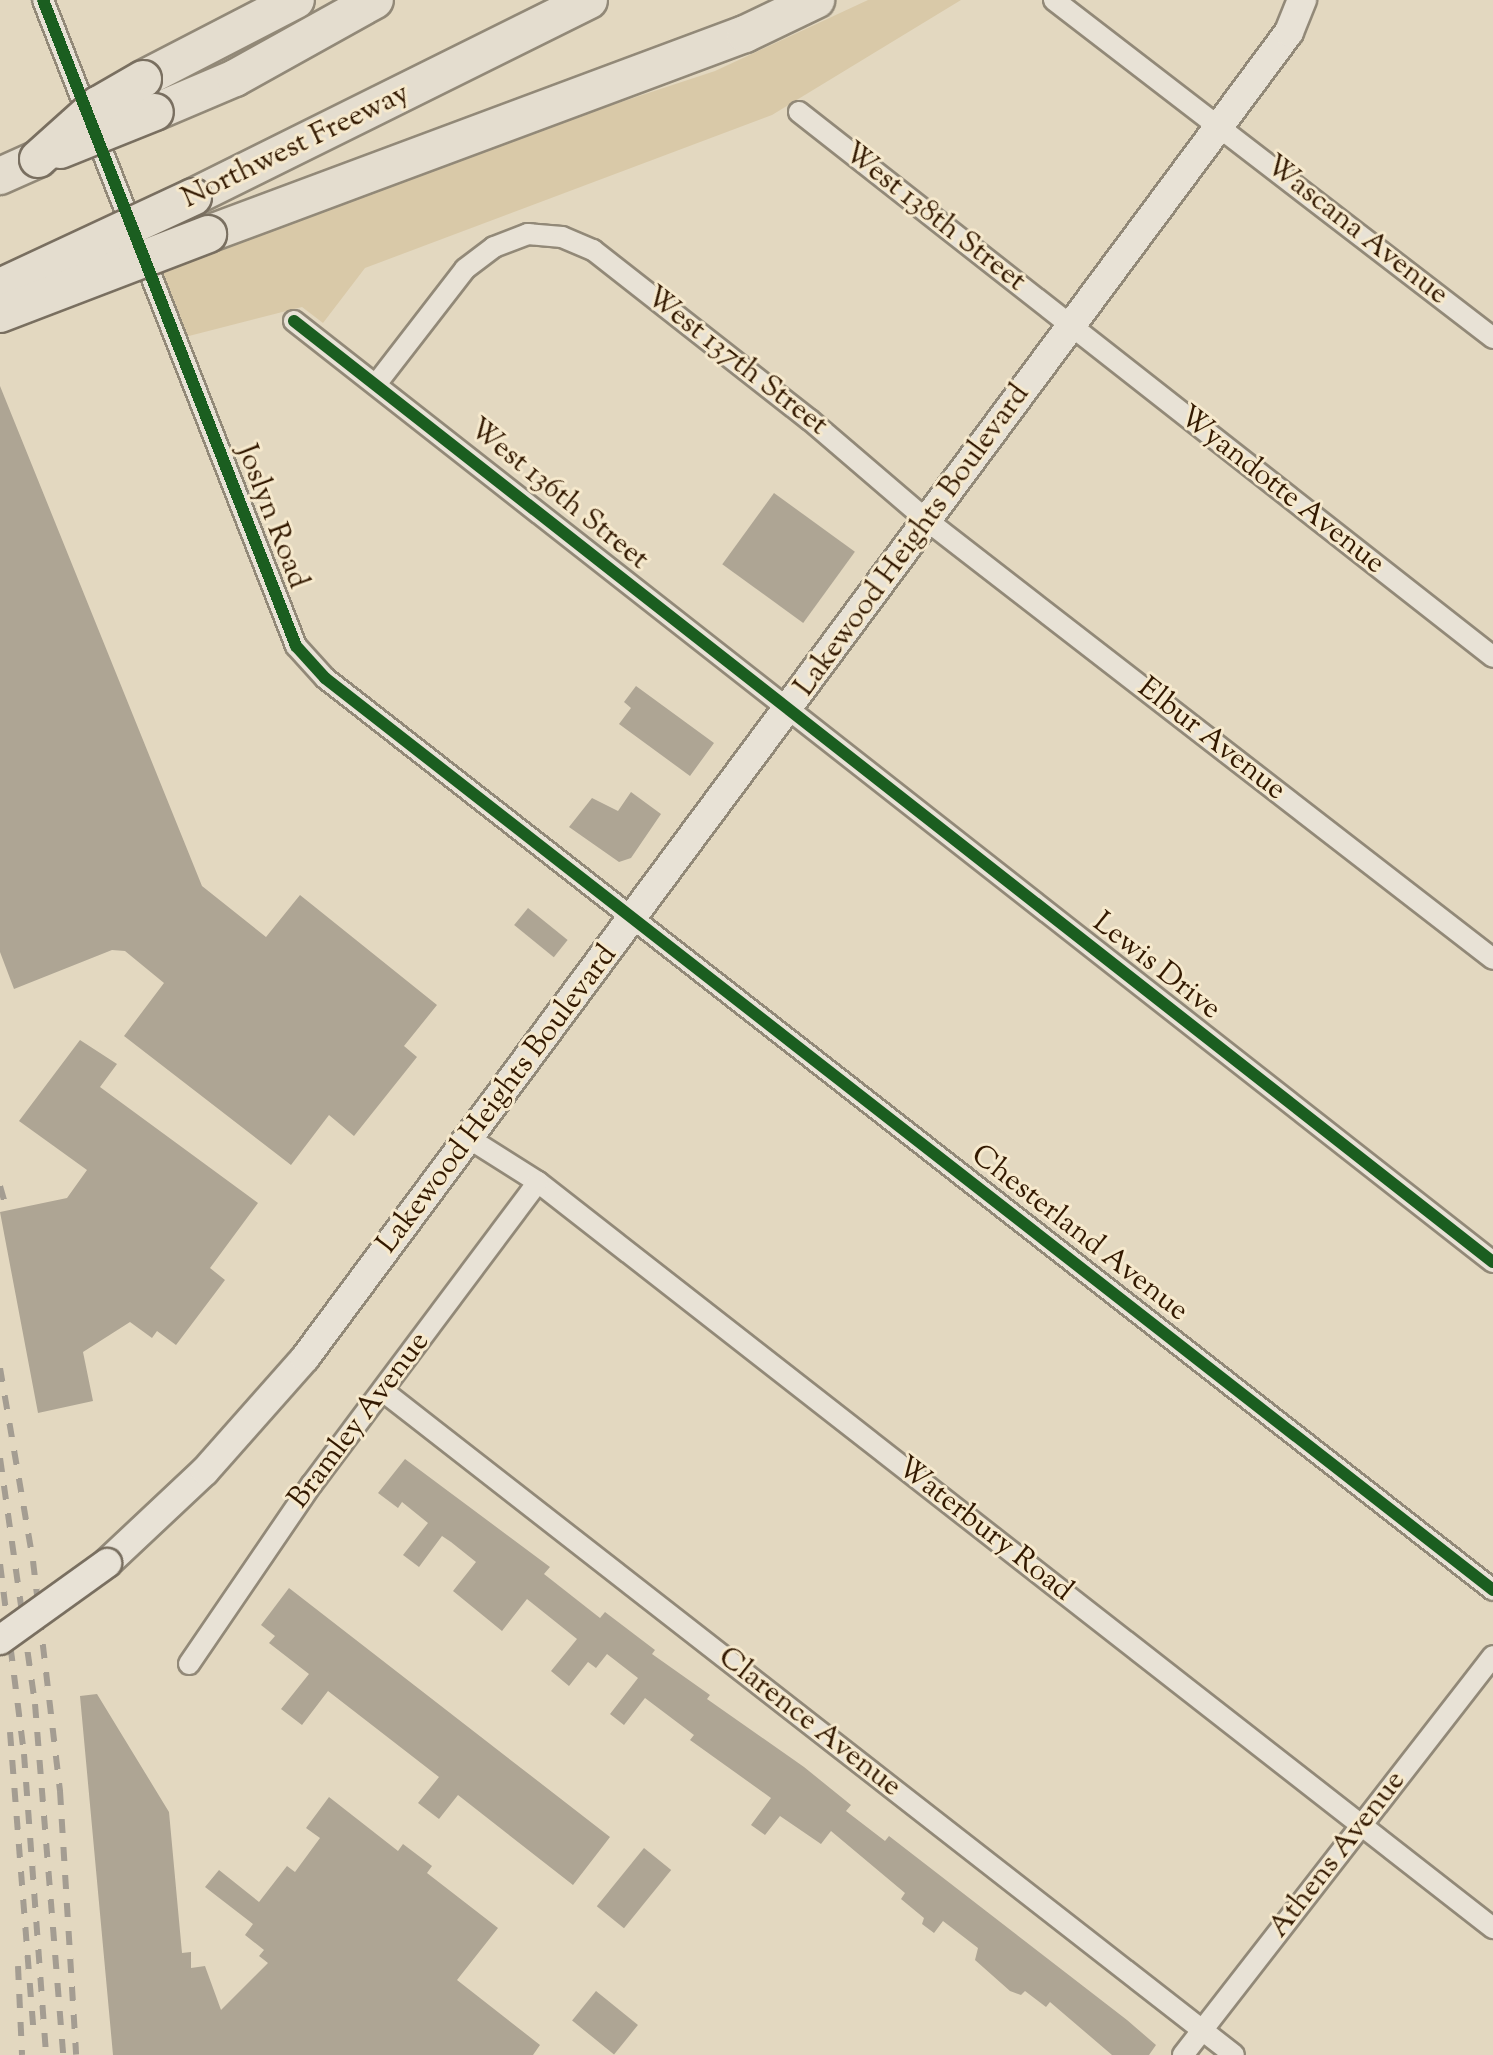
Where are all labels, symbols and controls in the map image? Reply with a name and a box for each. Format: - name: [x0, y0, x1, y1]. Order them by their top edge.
- street label: Northwest Freeway: [176, 76, 416, 218]
- street label: West 138th Street: [836, 136, 1032, 300]
- street label: Wascana Avenue: [1257, 148, 1455, 314]
- street label: West 137th Street: [637, 280, 835, 444]
- street label: Lakewood Heights Boulevard: [788, 378, 1038, 704]
- street label: Wyandotte Avenue: [1171, 399, 1391, 583]
- street label: West 136th Street: [461, 411, 655, 579]
- street label: Joslyn Road: [227, 440, 315, 594]
- street label: Elbur Avenue: [1130, 671, 1292, 809]
- street label: Lewis Drive: [1085, 906, 1227, 1028]
- street label: Lakewood Heights Boulevard: [370, 939, 626, 1261]
- street label: Chesterland Avenue: [963, 1138, 1195, 1330]
- street label: Bramley Avenue: [282, 1326, 438, 1516]
- street label: Waterbury Road: [889, 1450, 1079, 1610]
- street label: Clarence Avenue: [710, 1640, 908, 1806]
- street label: Athens Avenue: [1262, 1764, 1414, 1946]

